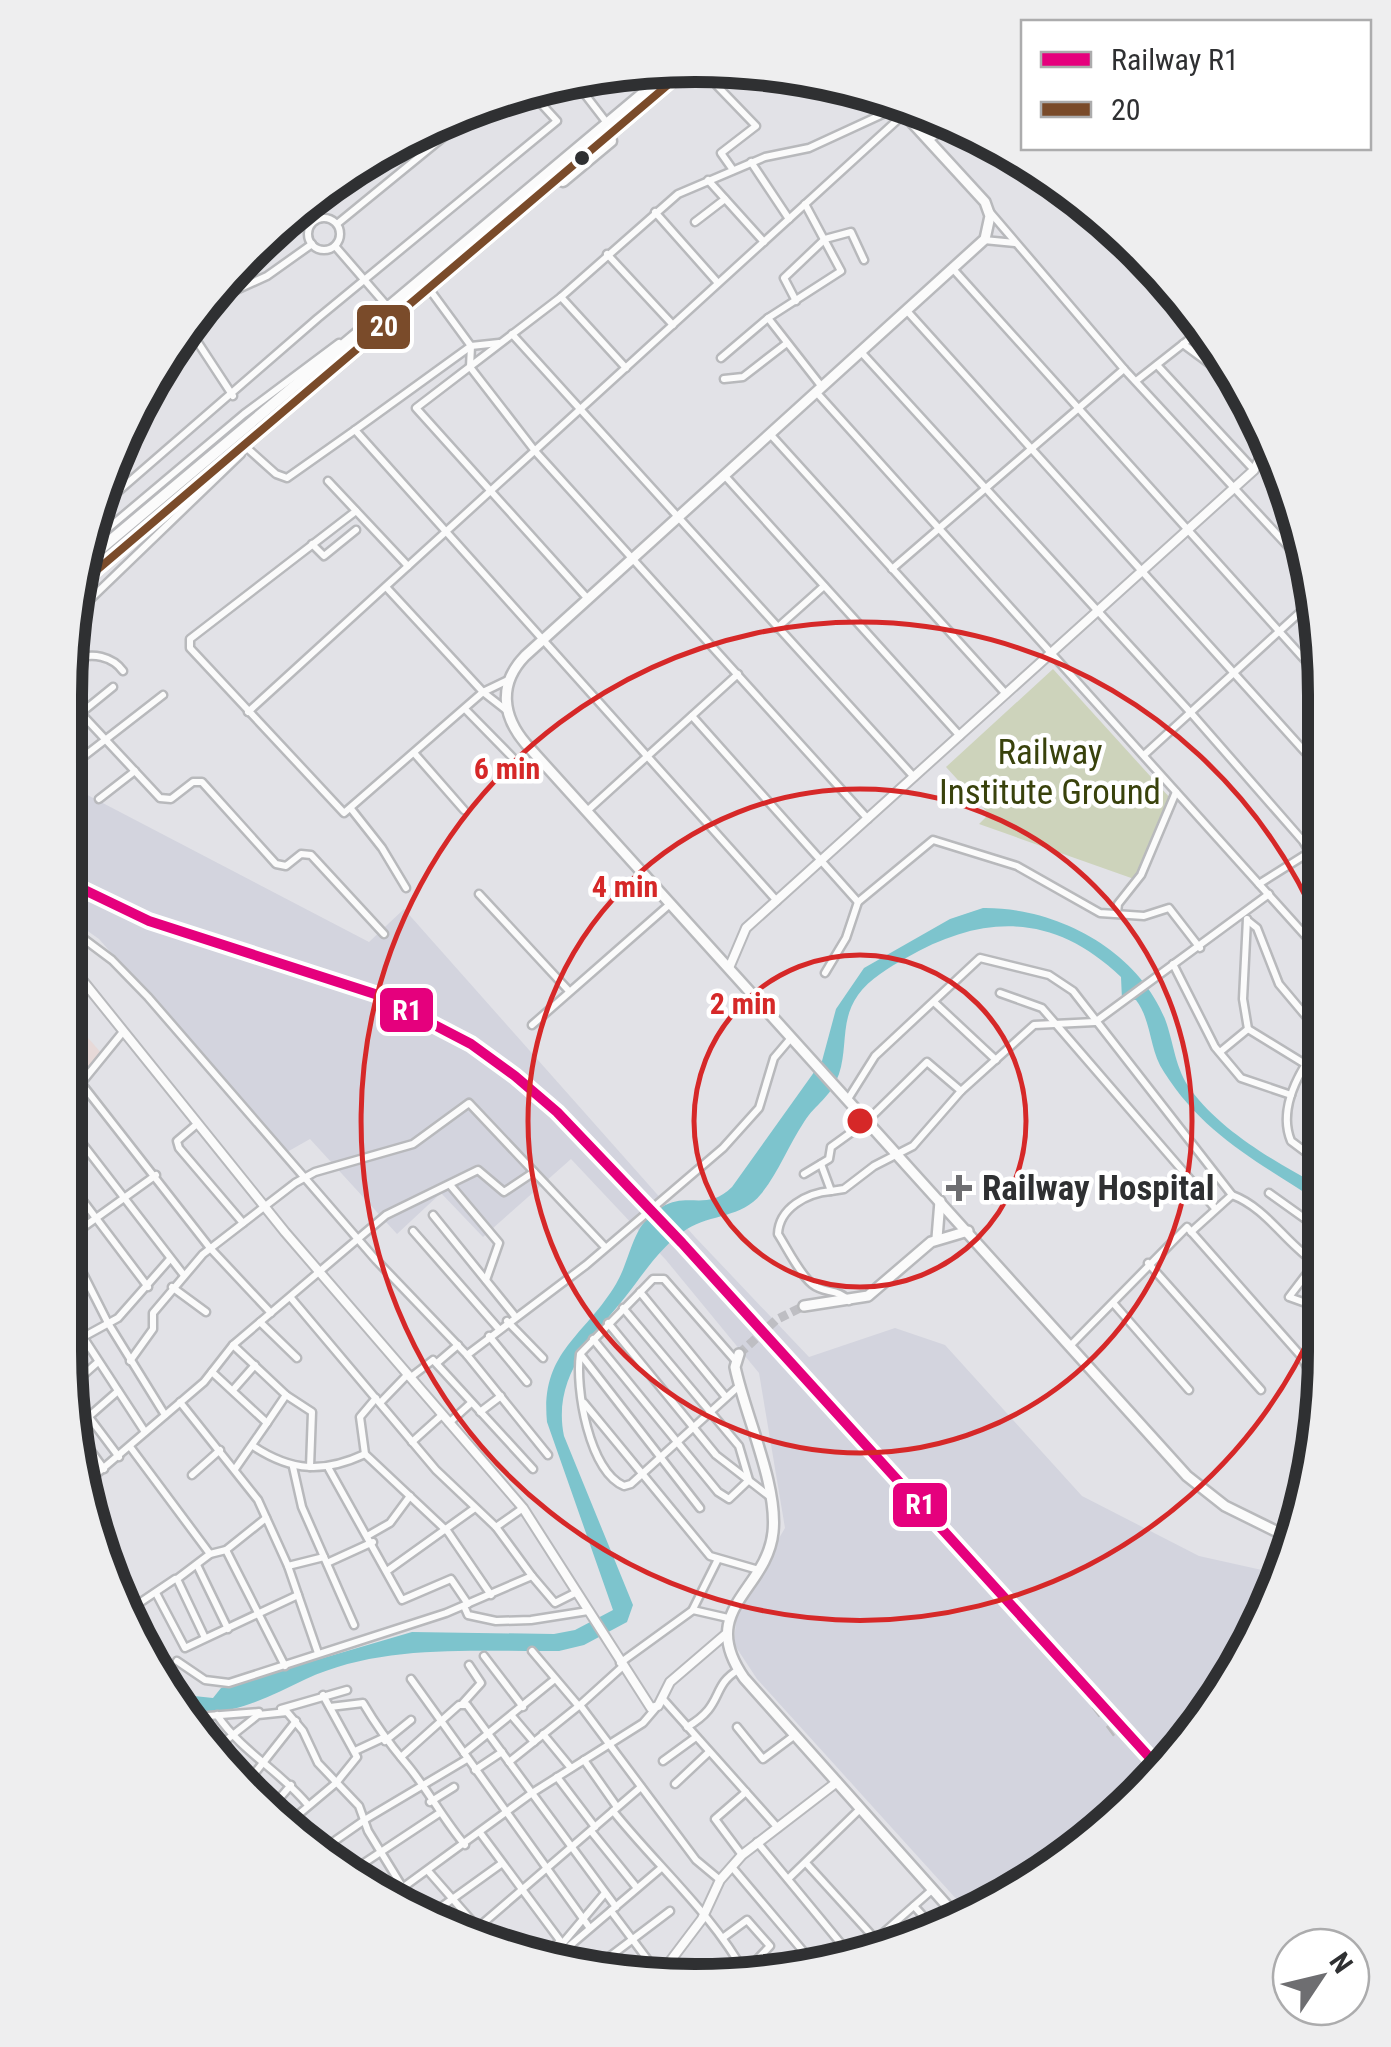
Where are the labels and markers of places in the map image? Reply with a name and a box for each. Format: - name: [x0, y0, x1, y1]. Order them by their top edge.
- unlabelled marker: [572, 148, 592, 168]
- centre of rings: [842, 1103, 878, 1139]
- place label: Railway Hospital: [982, 1168, 1215, 1209]
- marker: Railway Hospital: [946, 1175, 972, 1201]

